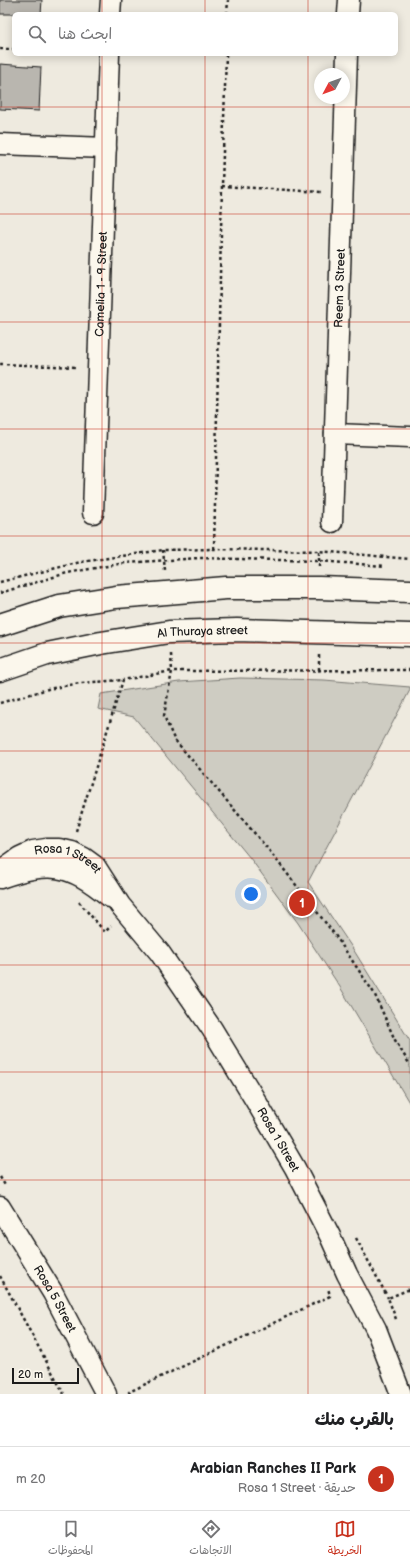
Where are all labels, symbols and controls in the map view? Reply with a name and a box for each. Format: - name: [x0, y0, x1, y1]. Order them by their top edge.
- search box: [12, 12, 398, 56]
- icon: search: [26, 23, 48, 45]
- text: ابحث هنا: [58, 25, 112, 44]
- north arrow: [314, 68, 350, 104]
- street label: Camelia 1 - 9 Street: [92, 231, 110, 337]
- street label: Reem 3 Street: [331, 248, 348, 328]
- street label: Al Thuraya street: [156, 623, 248, 641]
- street label: Rosa 1 Street: [33, 842, 105, 876]
- your location: [241, 884, 261, 904]
- pin: 1: [289, 888, 315, 918]
- street label: Rosa 1 Street: [254, 1105, 303, 1174]
- street label: Rosa 5 Street: [30, 1263, 80, 1335]
- scale bar: [12, 1366, 79, 1385]
- text: 20 m: [18, 1368, 43, 1381]
- text: بالقرب منك: [315, 1410, 394, 1430]
- text: Arabian Ranches II Park: [190, 1459, 356, 1478]
- text: 20 m: [16, 1471, 46, 1487]
- text: 1: [378, 1471, 384, 1487]
- text: حديقة · Rosa 1 Street: [238, 1480, 356, 1496]
- tab: المحفوظات: [48, 1518, 93, 1560]
- tab: الاتجاهات: [189, 1518, 232, 1560]
- tab: الخريطة: [328, 1518, 362, 1560]

